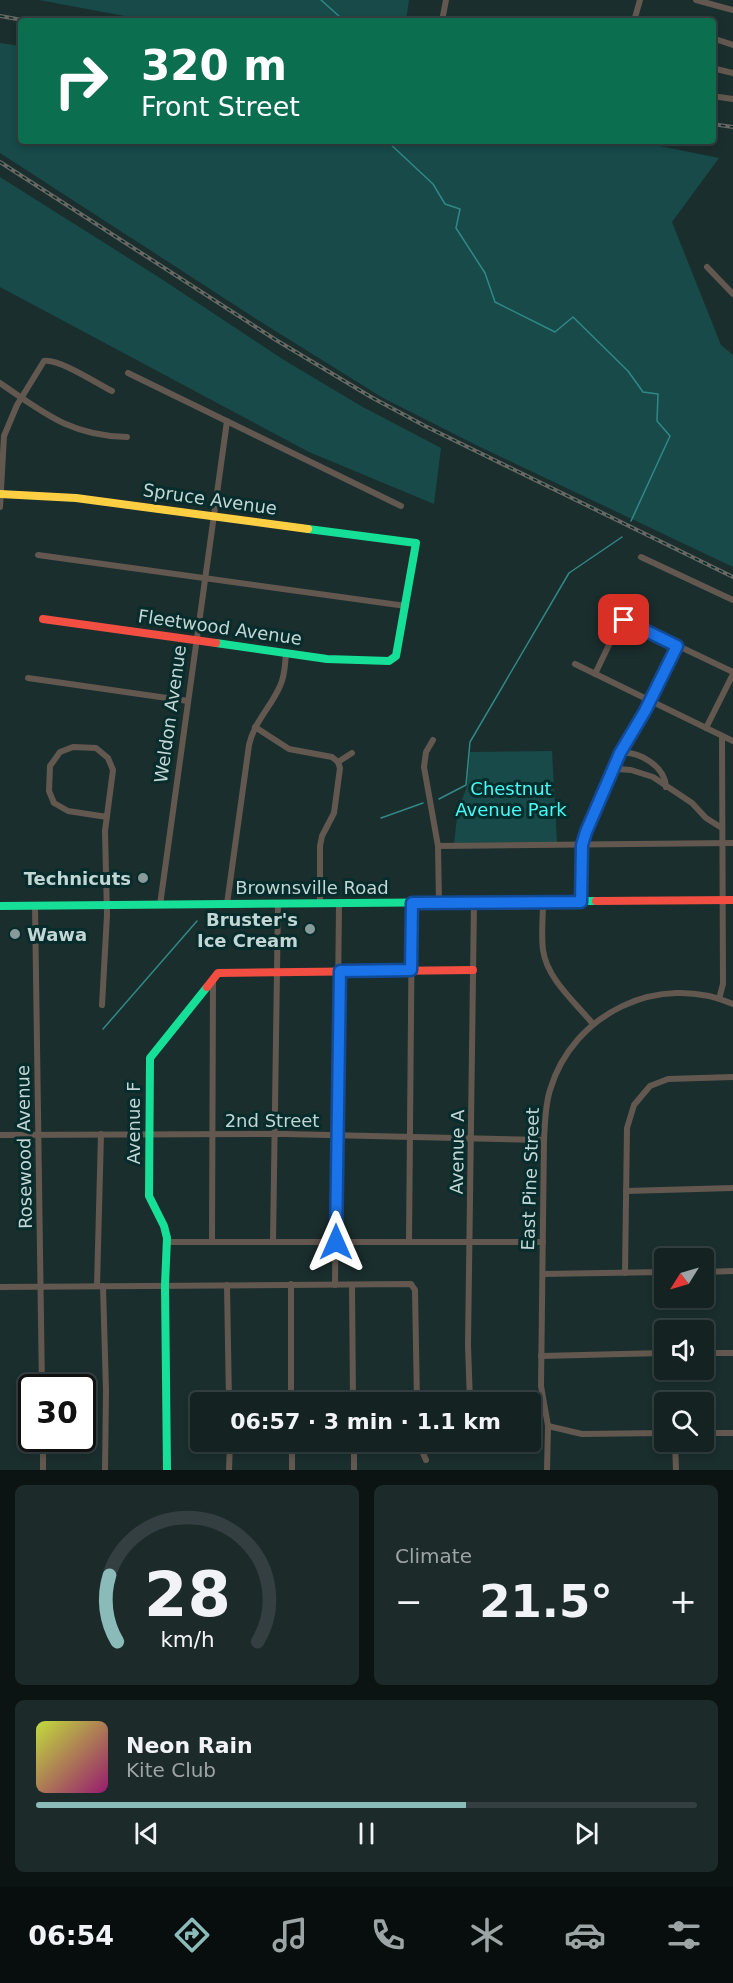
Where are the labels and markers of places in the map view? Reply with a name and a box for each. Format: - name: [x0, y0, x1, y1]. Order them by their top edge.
- pin: [598, 594, 649, 645]
- place label: Technicuts: [24, 868, 131, 889]
- marker: Technicuts: [136, 871, 150, 885]
- place label: Bruster's Ice Cream: [197, 909, 298, 951]
- marker: Bruster's Ice Cream: [303, 922, 317, 936]
- place label: Wawa: [27, 924, 87, 945]
- marker: Wawa: [8, 927, 22, 941]

